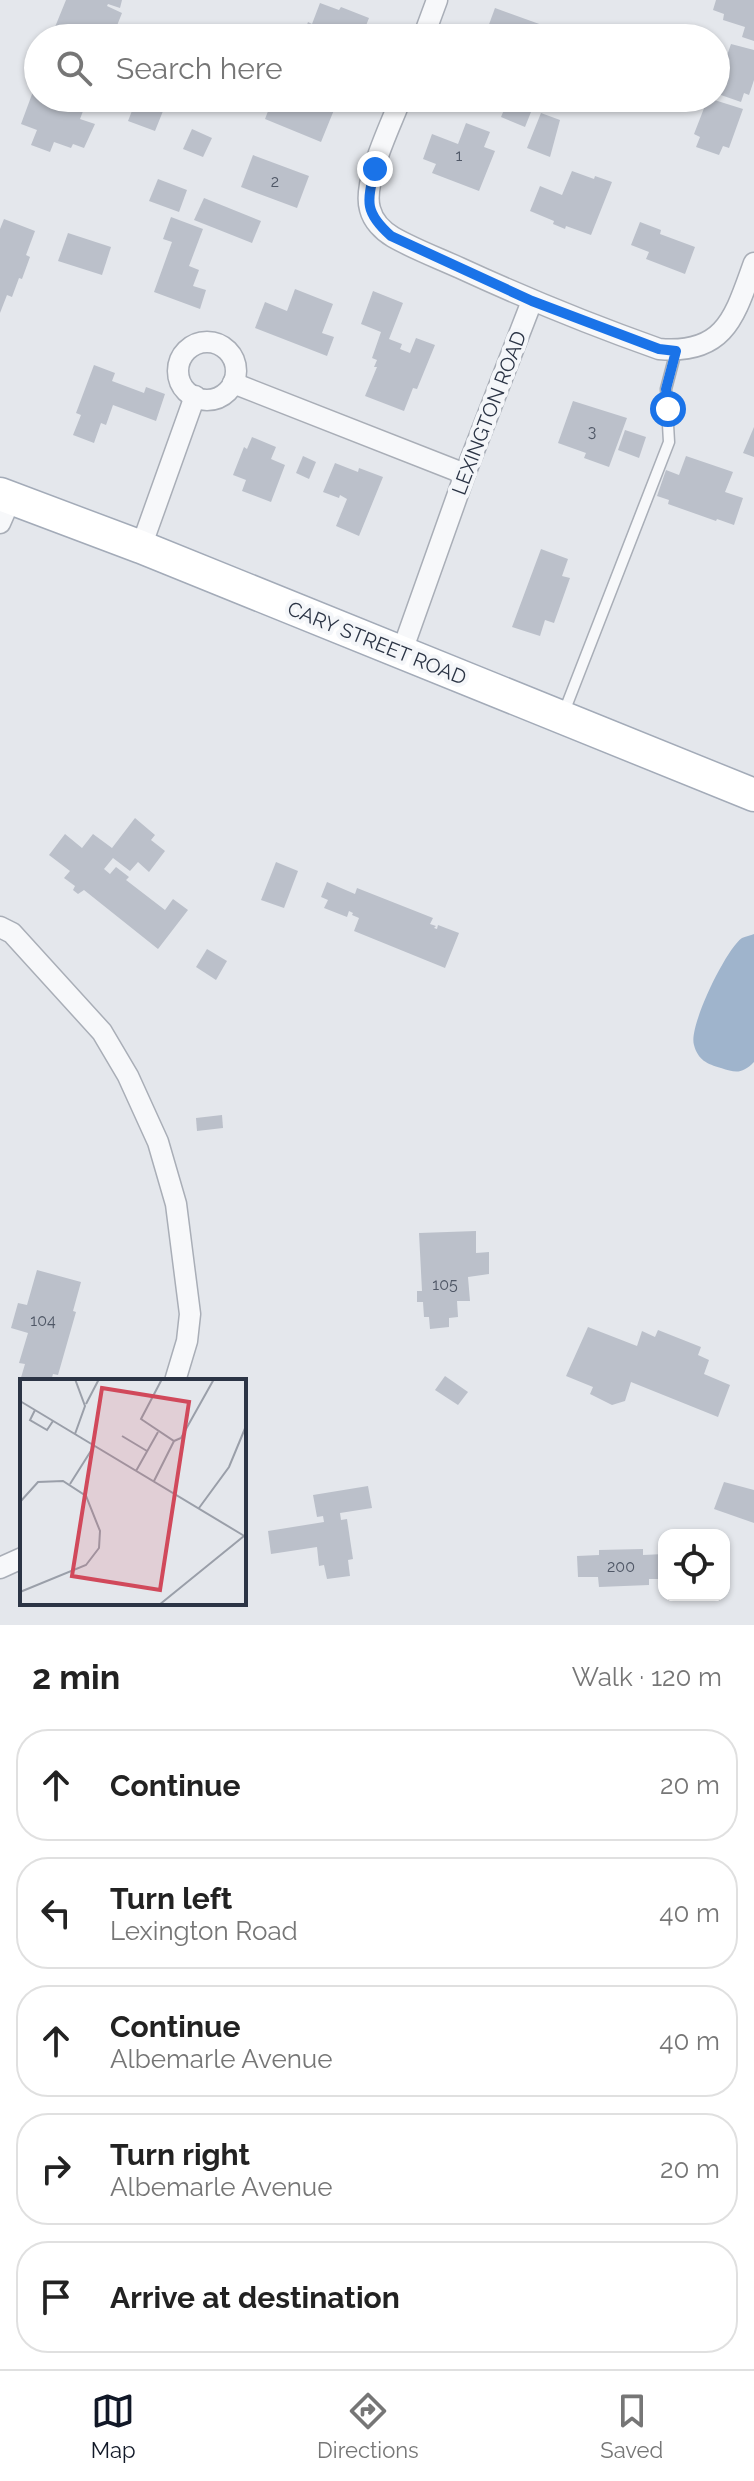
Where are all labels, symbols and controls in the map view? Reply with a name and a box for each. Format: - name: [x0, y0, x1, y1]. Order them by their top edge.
- search box: [24, 24, 730, 112]
- icon: search: [52, 46, 96, 90]
- text: Search here: [116, 51, 283, 86]
- house number: 1: [456, 146, 463, 165]
- route end: [357, 151, 393, 187]
- house number: 2: [271, 172, 279, 191]
- street label: LEXINGTON ROAD: [447, 328, 531, 498]
- route start: [650, 391, 686, 427]
- house number: 3: [588, 422, 596, 441]
- street label: CARY STREET ROAD: [284, 596, 470, 690]
- house number: 105: [432, 1275, 458, 1294]
- house number: 104: [30, 1311, 56, 1330]
- inset map: [20, 1379, 246, 1605]
- map controls: [658, 1529, 730, 1601]
- button: locate: [658, 1529, 730, 1601]
- house number: 200: [607, 1557, 635, 1576]
- text: 2 min: [32, 1657, 120, 1697]
- text: Walk · 120 m: [572, 1662, 722, 1692]
- icon: ahead: [34, 1763, 78, 1807]
- text: Continue: [110, 1768, 241, 1803]
- text: 20 m: [660, 1770, 720, 1800]
- text: Turn left: [110, 1881, 232, 1916]
- icon: left: [34, 1891, 78, 1935]
- text: 40 m: [659, 1898, 720, 1928]
- text: Lexington Road: [110, 1916, 298, 1946]
- text: Continue: [110, 2009, 241, 2044]
- icon: ahead: [34, 2019, 78, 2063]
- text: 40 m: [659, 2026, 720, 2056]
- text: Albemarle Avenue: [110, 2044, 333, 2074]
- text: Turn right: [110, 2137, 250, 2172]
- icon: right: [34, 2147, 78, 2191]
- text: 20 m: [660, 2154, 720, 2184]
- text: Albemarle Avenue: [110, 2172, 333, 2202]
- icon: arrive: [34, 2275, 78, 2319]
- text: Arrive at destination: [110, 2280, 400, 2315]
- tab: Map: [91, 2389, 136, 2463]
- tab: Directions: [317, 2389, 419, 2463]
- tab: Saved: [600, 2389, 663, 2463]

